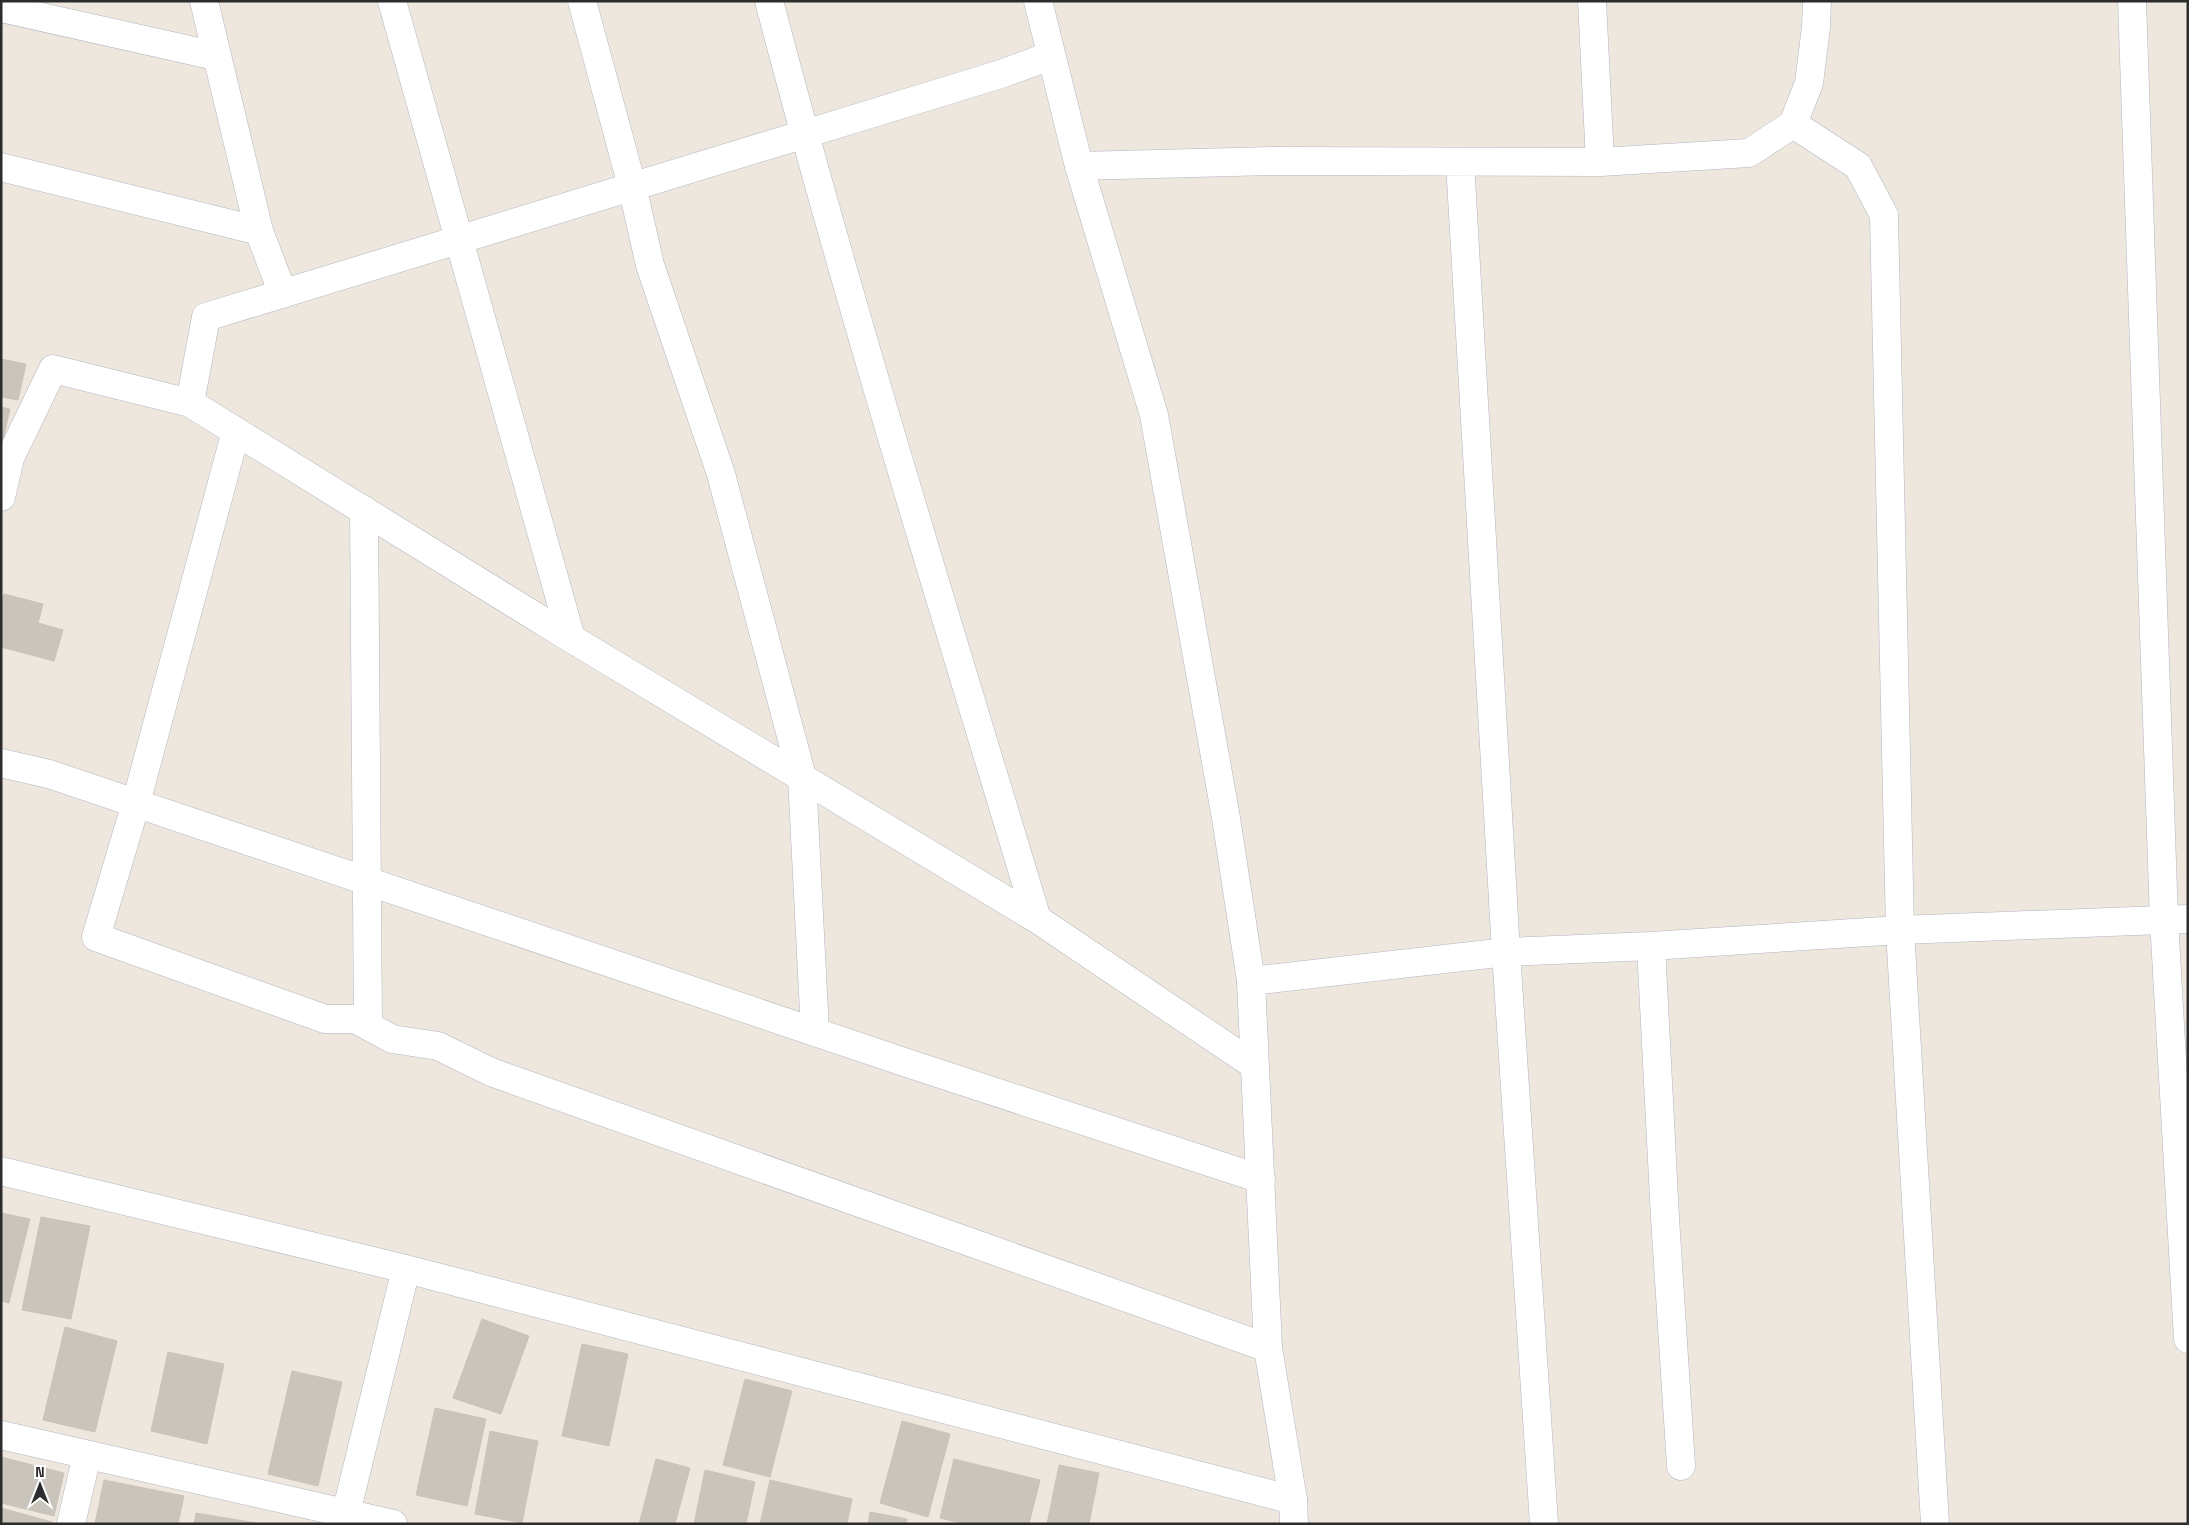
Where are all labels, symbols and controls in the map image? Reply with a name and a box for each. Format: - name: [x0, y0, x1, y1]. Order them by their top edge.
- north arrow: [15, 1460, 65, 1510]
- text: N: [35, 1463, 45, 1481]

